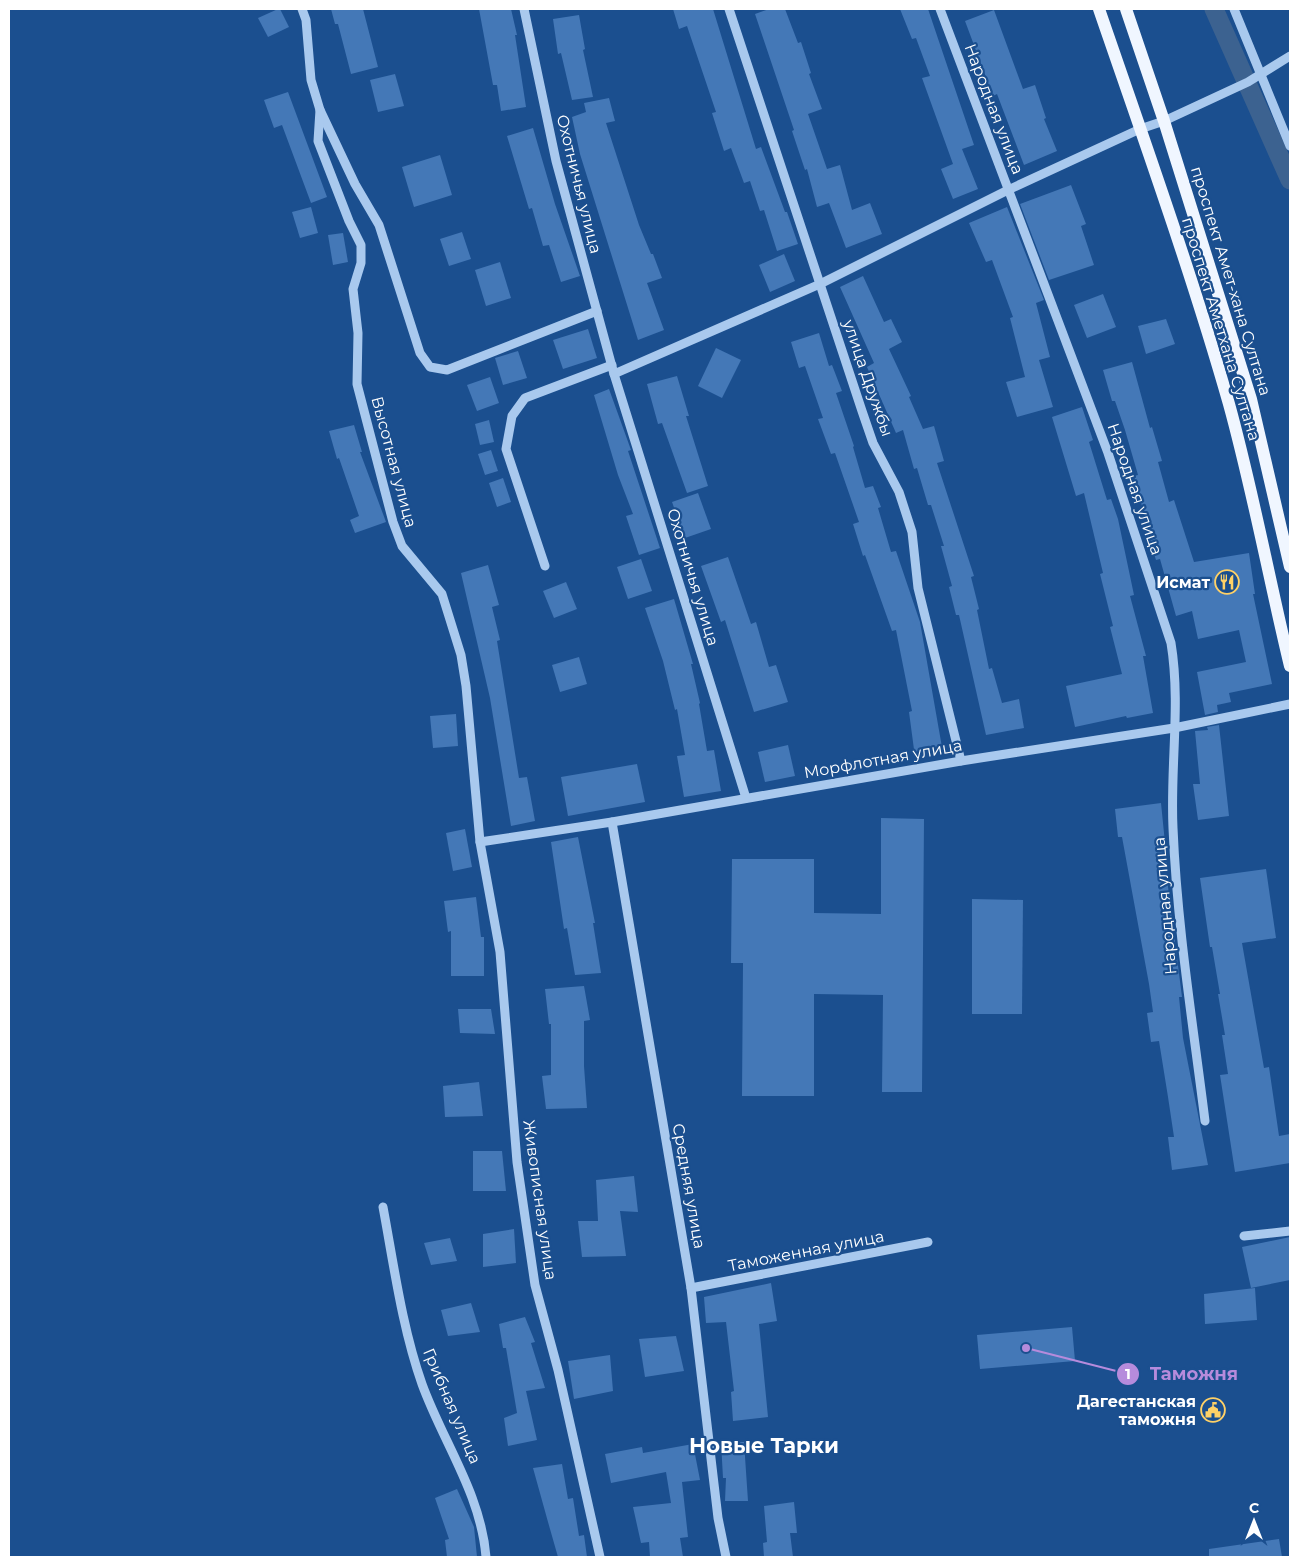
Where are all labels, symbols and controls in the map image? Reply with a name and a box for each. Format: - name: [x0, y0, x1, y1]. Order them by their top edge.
- street label: Народная улица: [960, 41, 1028, 177]
- street label: Охотничья улица: [553, 113, 605, 255]
- street label: проспект Амет-хана Султана: [1187, 164, 1275, 398]
- street label: проспект Аметхана Султана: [1178, 215, 1264, 443]
- street label: улица Дружбы: [839, 316, 897, 439]
- street label: Высотная улица: [367, 394, 421, 530]
- street label: Народная улица: [1104, 421, 1166, 557]
- street label: Охотничья улица: [663, 506, 723, 648]
- restaurant icon: Исмат: [1214, 569, 1240, 595]
- place label: Исмат: [1156, 573, 1210, 592]
- street label: Морфлотная улица: [802, 736, 964, 782]
- street label: Народная улица: [1150, 836, 1180, 976]
- street label: Живописная улица: [519, 1119, 561, 1281]
- street label: Средняя улица: [669, 1122, 709, 1250]
- street label: Таможенная улица: [726, 1227, 886, 1275]
- street label: Грибная улица: [419, 1345, 485, 1467]
- callout: Таможня: [1115, 1357, 1249, 1390]
- text: Таможня: [1150, 1363, 1238, 1385]
- text: 1: [1125, 1364, 1131, 1383]
- place label: Дагестанская таможня: [1077, 1392, 1196, 1429]
- public building icon: Дагестанская таможня: [1200, 1397, 1226, 1423]
- district label: Новые Тарки: [689, 1433, 839, 1458]
- north arrow: [1229, 1496, 1279, 1546]
- text: С: [1249, 1499, 1259, 1517]

